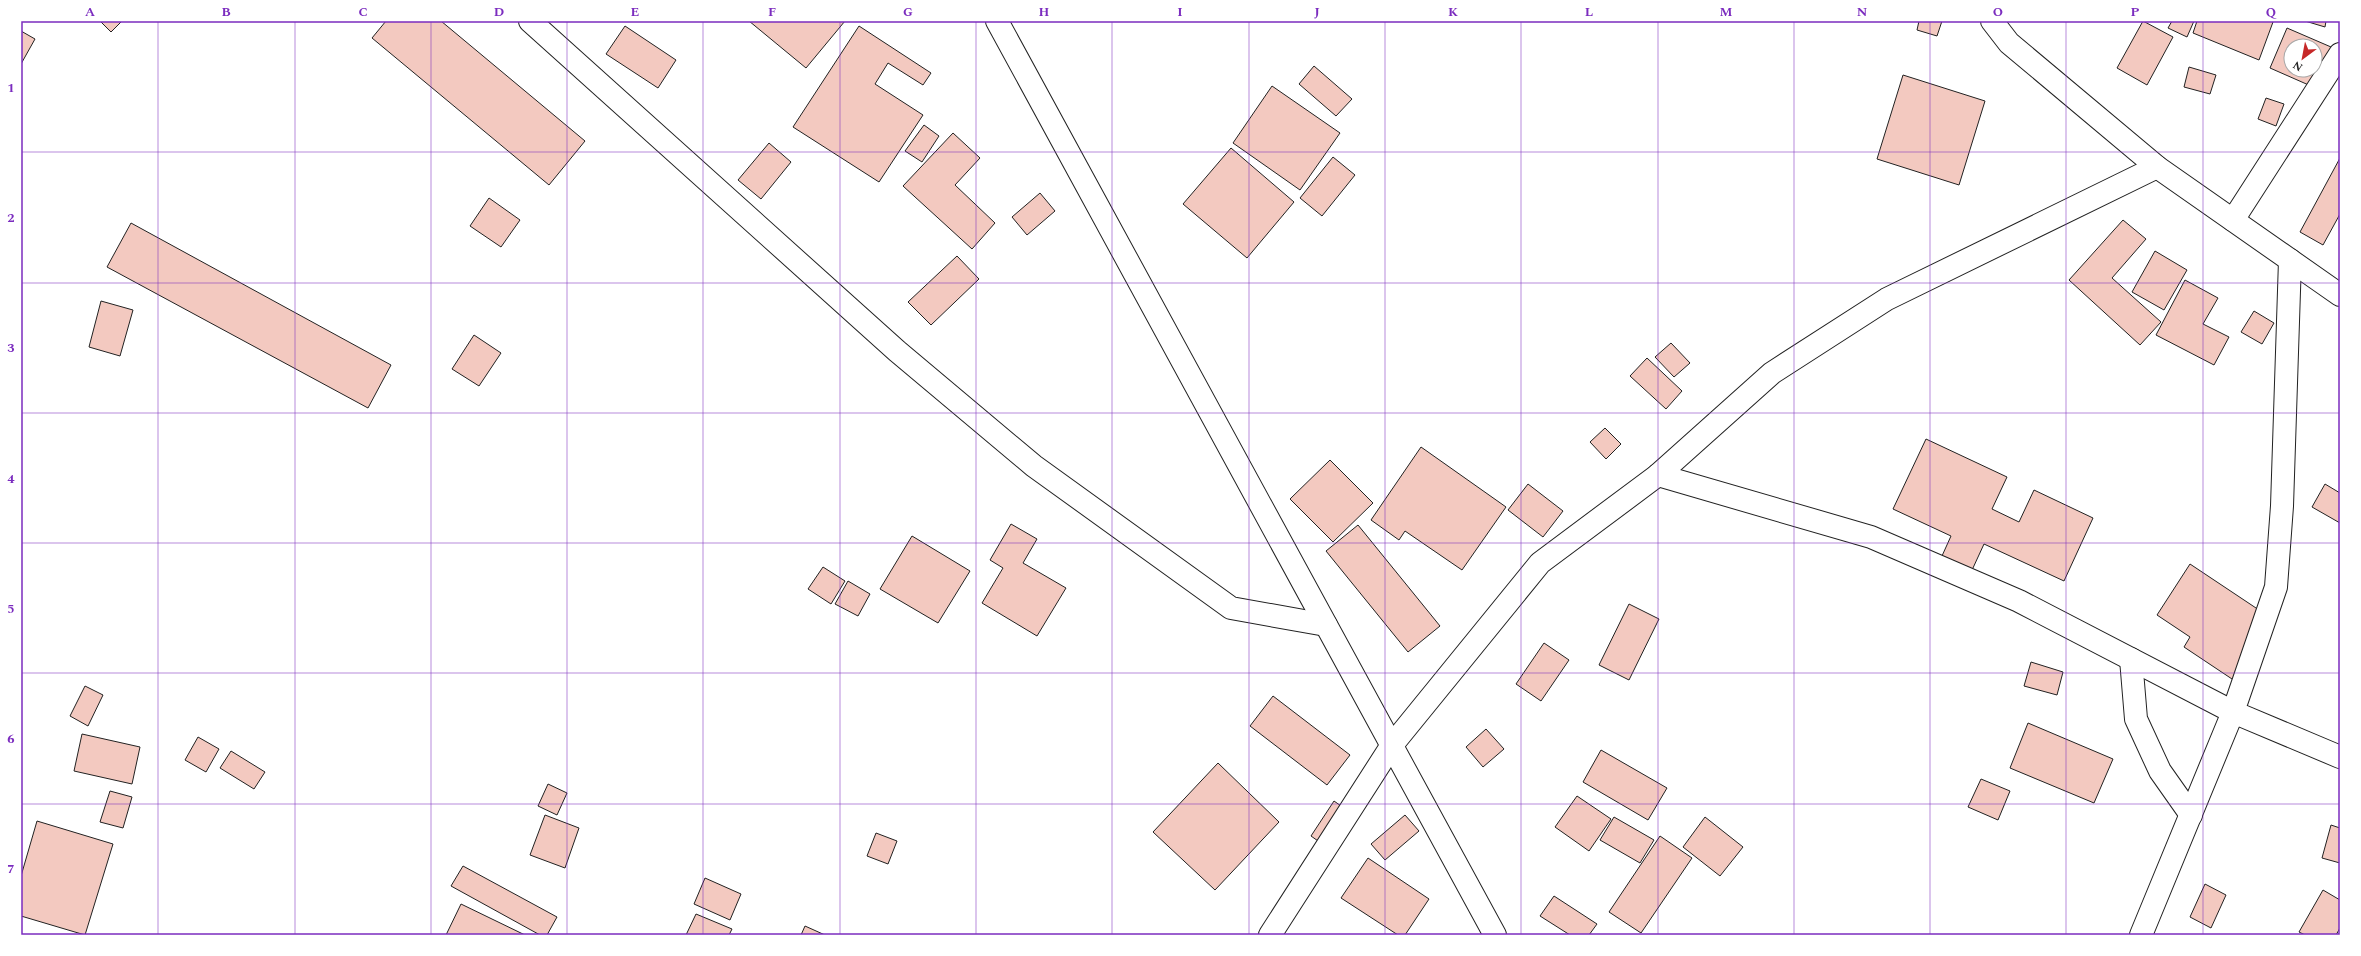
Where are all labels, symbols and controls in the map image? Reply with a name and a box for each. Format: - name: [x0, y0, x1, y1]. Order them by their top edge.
- text: A: [85, 2, 95, 22]
- text: B: [221, 2, 231, 22]
- text: C: [358, 2, 368, 22]
- text: D: [494, 2, 504, 22]
- text: E: [631, 2, 640, 22]
- text: F: [768, 2, 776, 22]
- text: G: [903, 2, 913, 22]
- text: H: [1039, 2, 1050, 22]
- text: I: [1177, 2, 1183, 22]
- text: J: [1314, 2, 1320, 22]
- text: K: [1448, 2, 1458, 22]
- text: L: [1585, 2, 1593, 22]
- text: M: [1720, 2, 1733, 22]
- text: N: [1857, 2, 1868, 22]
- text: O: [1993, 2, 2003, 22]
- text: P: [2131, 2, 2140, 22]
- text: Q: [2266, 2, 2277, 22]
- north arrow: [2283, 38, 2323, 78]
- text: N: [2290, 56, 2306, 76]
- text: 1: [7, 78, 15, 98]
- text: 2: [7, 208, 15, 228]
- text: 3: [7, 338, 15, 358]
- text: 4: [7, 469, 15, 489]
- text: 5: [7, 599, 15, 619]
- text: 6: [7, 729, 15, 749]
- text: 7: [7, 859, 15, 879]

